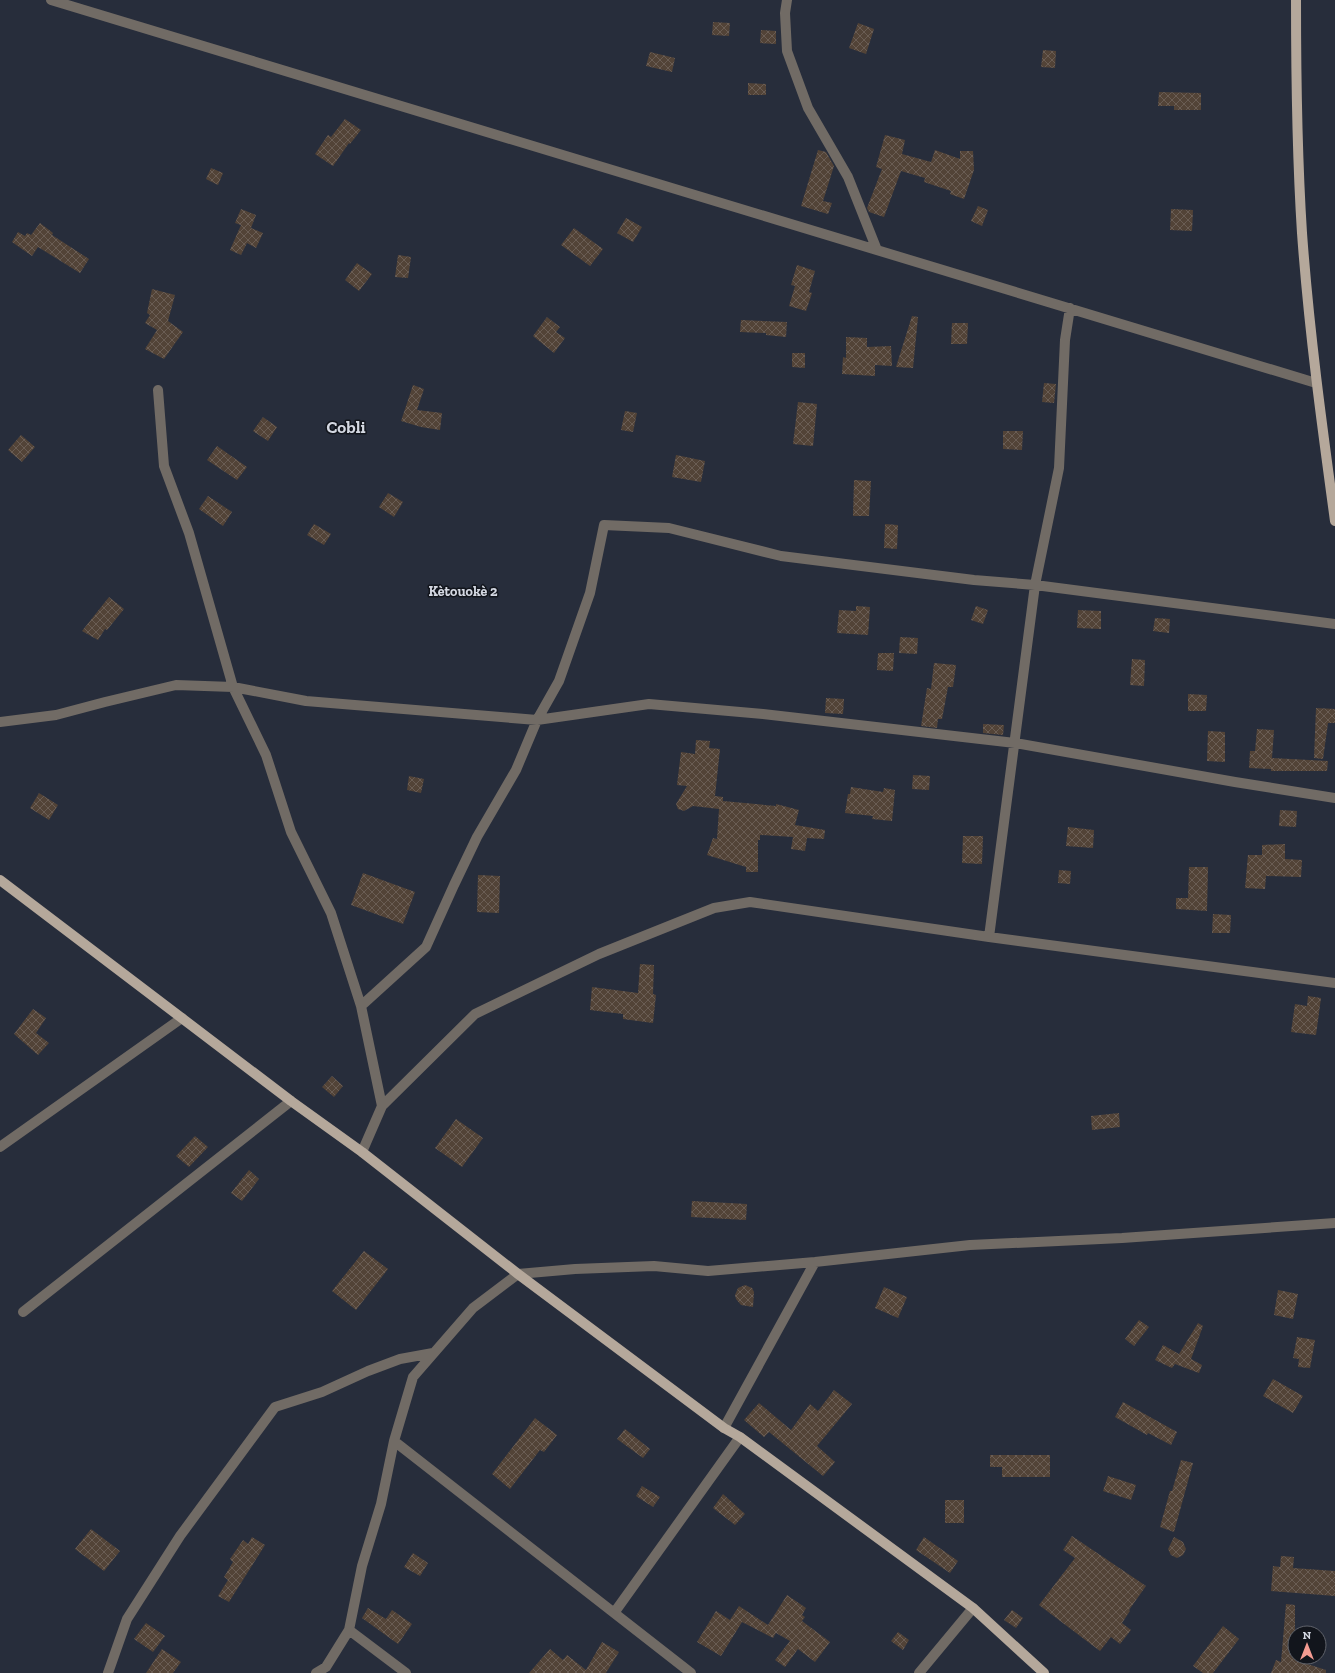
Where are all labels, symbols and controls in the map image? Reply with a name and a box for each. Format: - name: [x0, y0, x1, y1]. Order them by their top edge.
- district label: Cobli: [326, 417, 366, 437]
- district label: Kètouokè 2: [428, 583, 498, 600]
- north arrow: [1287, 1625, 1327, 1665]
- text: N: [1303, 1629, 1312, 1642]

